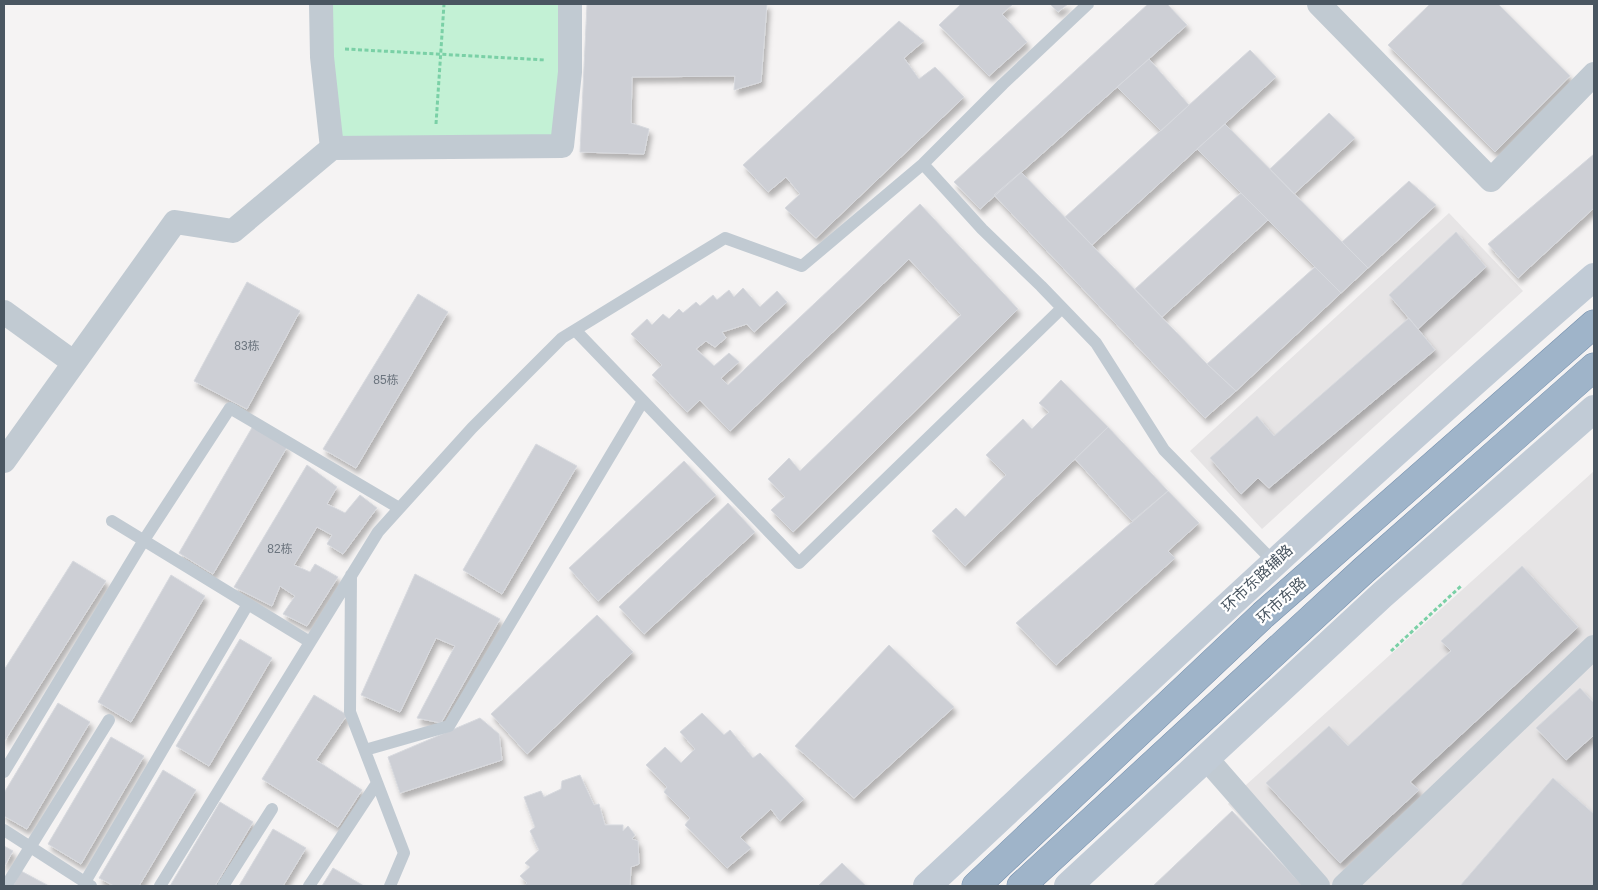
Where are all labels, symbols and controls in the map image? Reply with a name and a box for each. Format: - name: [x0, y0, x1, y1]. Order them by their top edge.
- house number: 83栋: [234, 339, 260, 353]
- house number: 85栋: [373, 373, 399, 387]
- street label: 环市东路辅路: [1218, 541, 1296, 615]
- house number: 82栋: [267, 542, 293, 556]
- street label: 环市东路: [1253, 573, 1309, 627]

